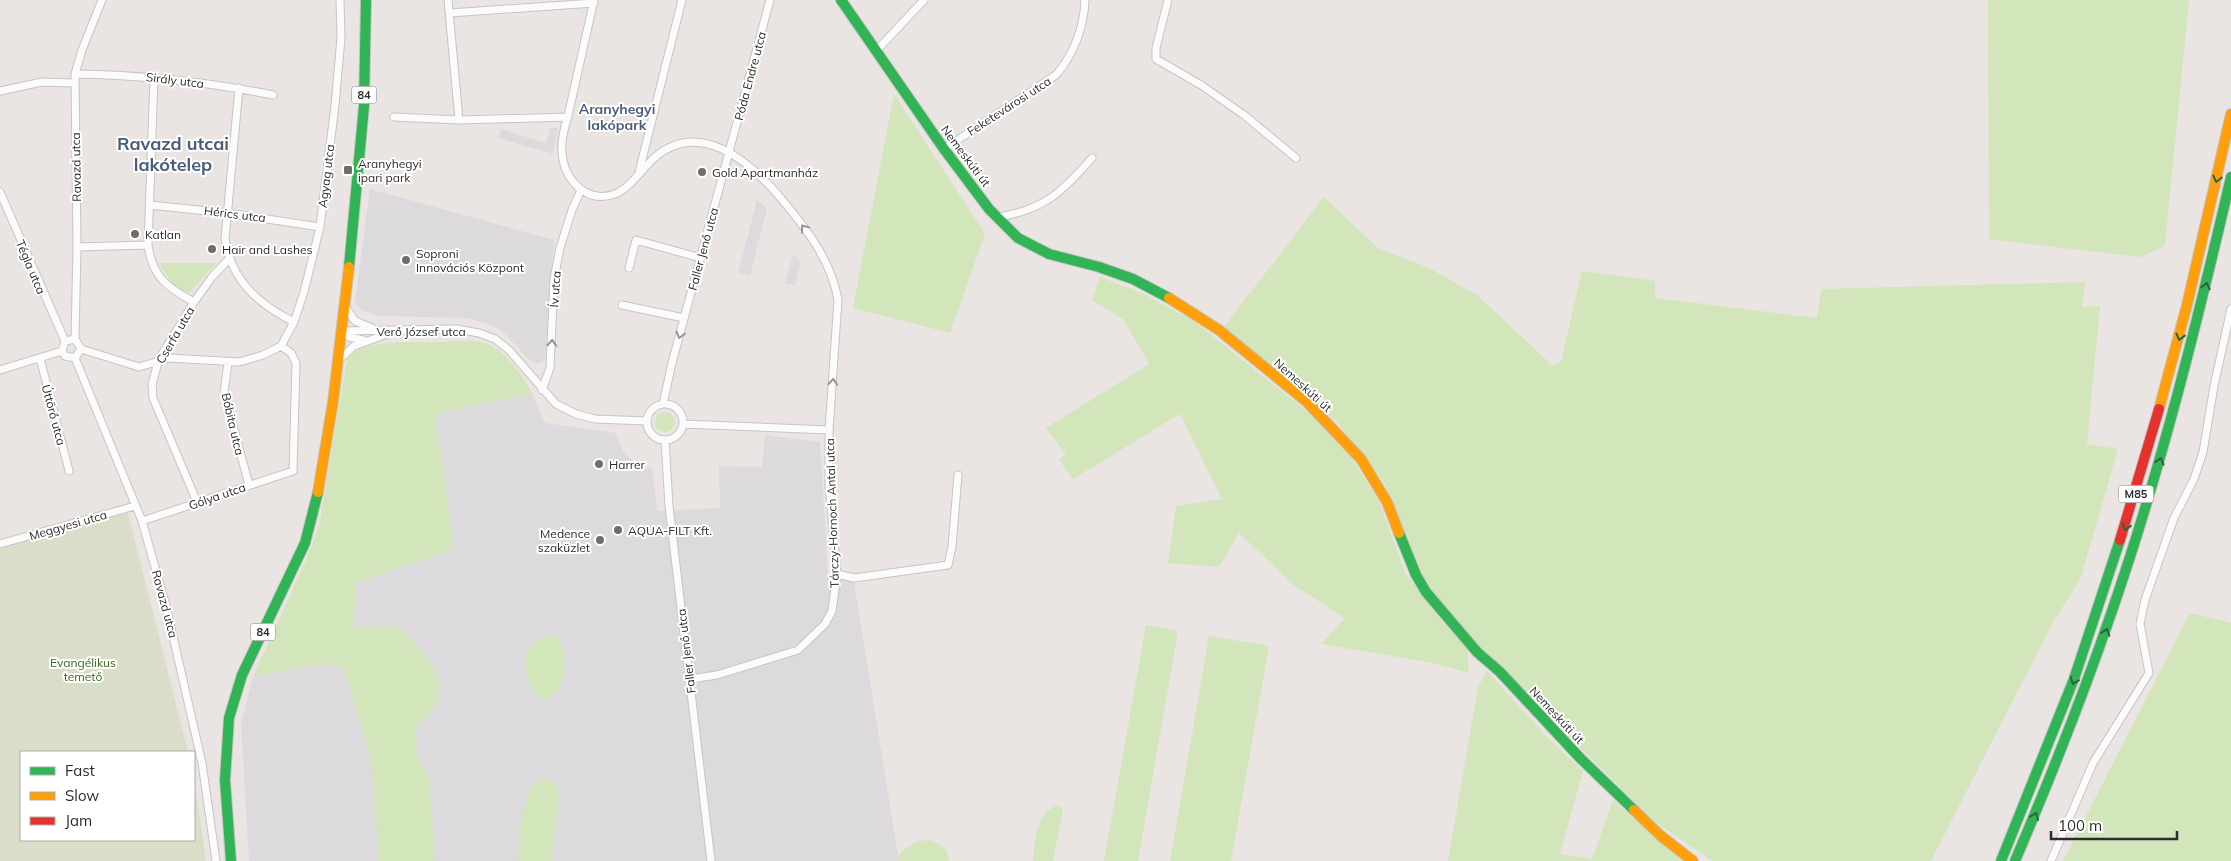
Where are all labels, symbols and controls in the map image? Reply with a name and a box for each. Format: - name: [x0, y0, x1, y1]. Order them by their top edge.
- street label: Póda Endre utca: [731, 30, 769, 122]
- street label: Sirály utca: [145, 69, 205, 91]
- street label: Feketevárosi utca: [964, 73, 1054, 139]
- road number: 84: [352, 86, 376, 104]
- district label: Aranyhegyi lakópark: [579, 100, 655, 134]
- street label: Nemeskúti út: [938, 122, 994, 190]
- street label: Ravazd utca: [68, 132, 84, 202]
- district label: Ravazd utcai lakótelep: [117, 132, 229, 176]
- street label: Agyag utca: [315, 143, 337, 209]
- place label: Aranyhegyi ipari park: [358, 156, 422, 185]
- marker: Aranyhegyi ipari park: [342, 164, 354, 176]
- place label: Gold Apartmanház: [712, 165, 818, 180]
- marker: Gold Apartmanház: [696, 166, 708, 178]
- one-way arrow: [2212, 174, 2223, 183]
- street label: Hérics utca: [203, 203, 267, 225]
- street label: Faller Jenő utca: [685, 206, 721, 292]
- one-way arrow: [801, 224, 810, 234]
- place label: Katlan: [145, 227, 181, 242]
- marker: Katlan: [129, 228, 141, 240]
- street label: Tégla utca: [13, 238, 49, 296]
- place label: Hair and Lashes: [222, 242, 313, 257]
- marker: Hair and Lashes: [206, 243, 218, 255]
- place label: Soproni Innovációs Központ: [416, 246, 524, 275]
- marker: Soproni Innovációs Központ: [400, 254, 412, 266]
- street label: Ív utca: [546, 270, 564, 308]
- one-way arrow: [2200, 282, 2211, 291]
- street label: Cserfa utca: [153, 304, 197, 366]
- street label: Verő József utca: [376, 324, 466, 339]
- one-way arrow: [675, 330, 685, 339]
- one-way arrow: [2175, 333, 2186, 341]
- one-way arrow: [546, 339, 557, 347]
- street label: Nemeskúti út: [1271, 355, 1335, 415]
- one-way arrow: [827, 377, 838, 385]
- street label: Úttörő utca: [39, 383, 69, 447]
- street label: Bóbita utca: [219, 391, 247, 457]
- street label: Tárczy-Hornoch Antal utca: [822, 438, 842, 588]
- place label: Harrer: [609, 457, 646, 472]
- one-way arrow: [2155, 457, 2165, 465]
- marker: Harrer: [593, 458, 605, 470]
- street label: Gólya utca: [187, 479, 247, 513]
- road number: M85: [2118, 486, 2154, 502]
- street label: Meggyesi utca: [27, 507, 109, 543]
- place label: AQUA-FILT Kft.: [628, 523, 712, 538]
- one-way arrow: [2122, 523, 2132, 531]
- marker: AQUA-FILT Kft.: [612, 524, 624, 536]
- place label: Medence szaküzlet: [538, 526, 590, 555]
- marker: Medence szaküzlet: [594, 534, 606, 546]
- street label: Ravazd utca: [149, 569, 181, 639]
- street label: Faller Jenő utca: [673, 608, 699, 694]
- road number: 84: [250, 624, 276, 640]
- one-way arrow: [2100, 628, 2110, 637]
- park label: Evangélikus temető: [50, 655, 116, 684]
- one-way arrow: [2070, 676, 2080, 685]
- street label: Nemeskúti út: [1527, 683, 1587, 747]
- legend: [20, 751, 195, 841]
- text: Fast: [65, 761, 95, 780]
- text: Slow: [65, 786, 99, 805]
- scale bar: [2051, 808, 2177, 840]
- text: Jam: [65, 811, 92, 830]
- one-way arrow: [2028, 812, 2039, 821]
- text: 100 m: [2058, 816, 2102, 835]

